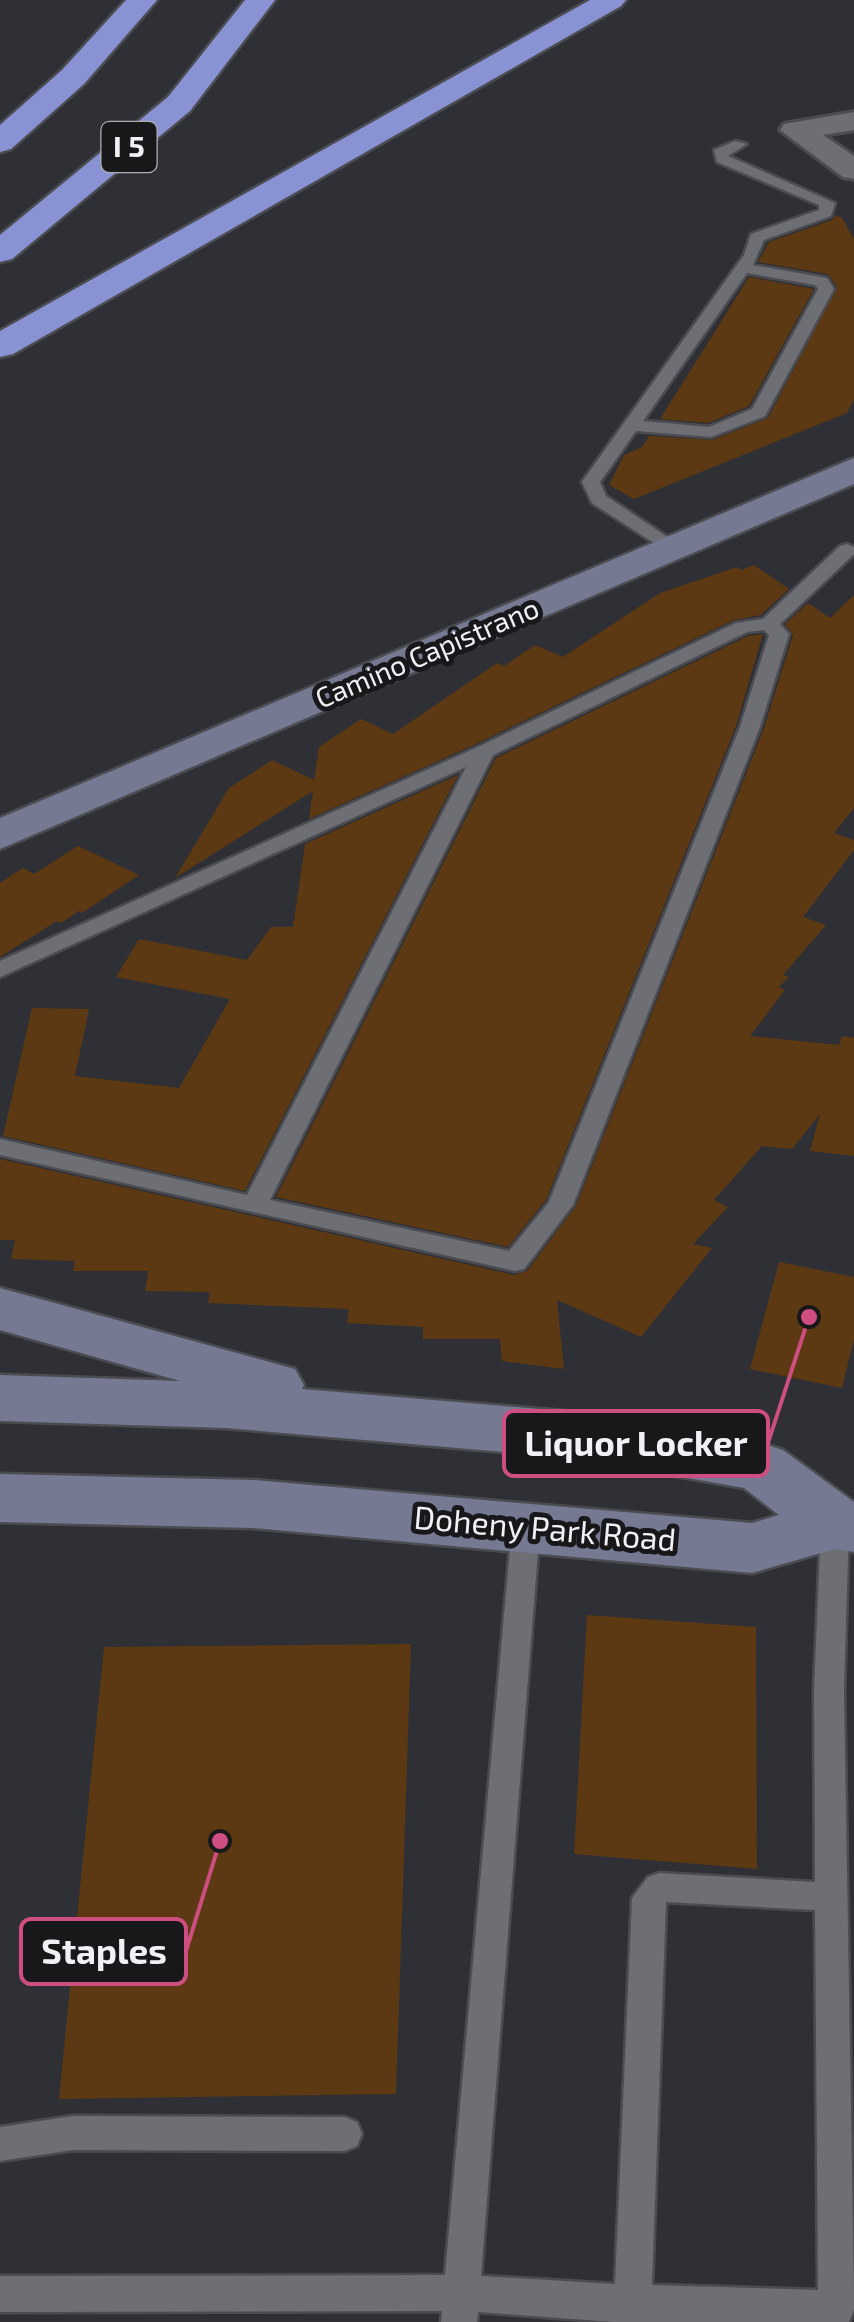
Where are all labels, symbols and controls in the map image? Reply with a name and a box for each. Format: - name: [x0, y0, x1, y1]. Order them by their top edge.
- road number: I 5: [102, 122, 156, 172]
- street label: Camino Capistrano: [310, 590, 543, 714]
- callout: Liquor Locker: [504, 1411, 768, 1476]
- text: Liquor Locker: [524, 1421, 748, 1463]
- street label: Doheny Park Road: [412, 1497, 678, 1557]
- callout: Staples: [21, 1919, 186, 1984]
- text: Staples: [41, 1929, 167, 1971]

